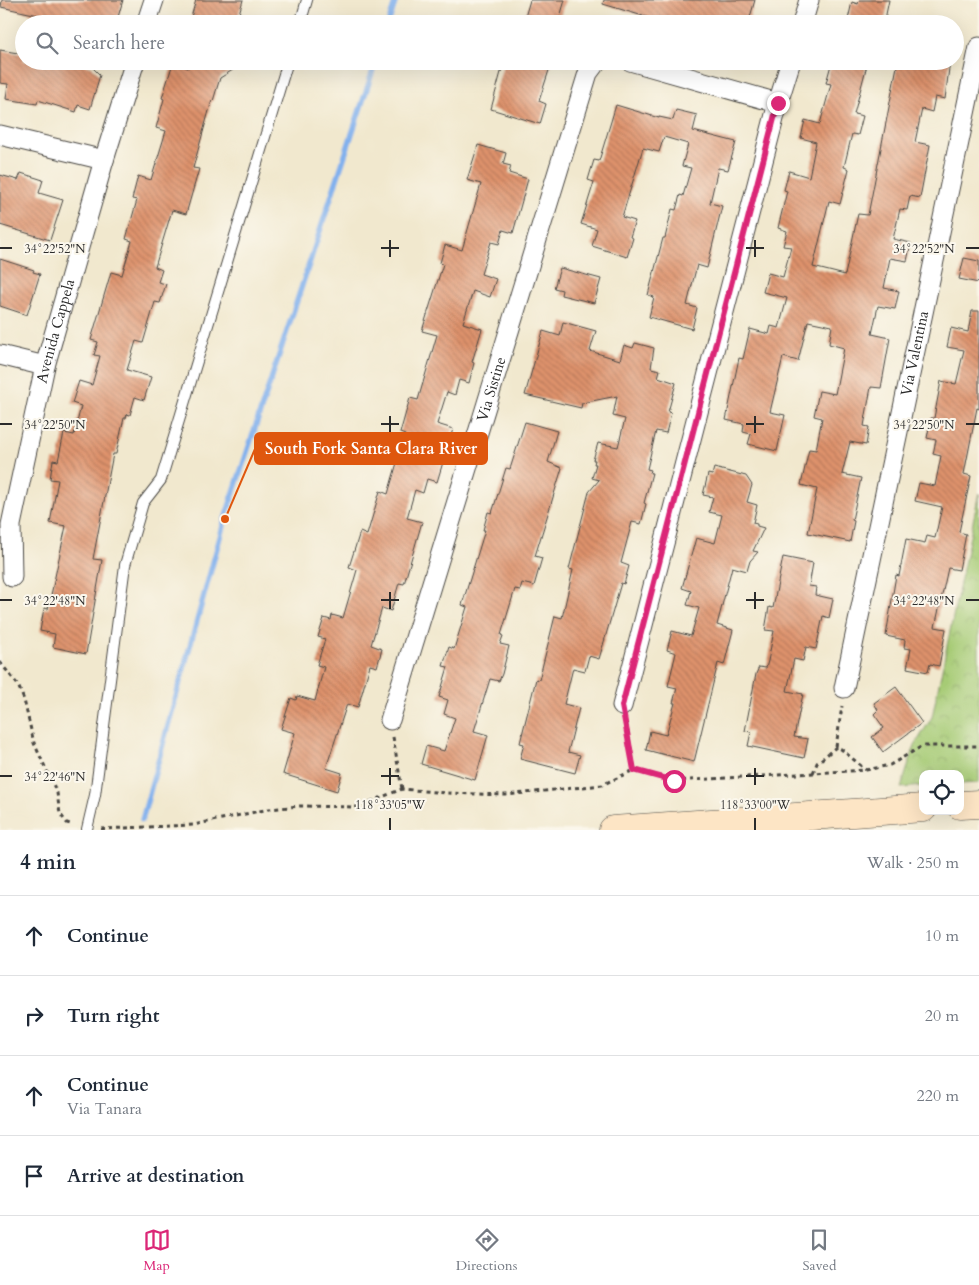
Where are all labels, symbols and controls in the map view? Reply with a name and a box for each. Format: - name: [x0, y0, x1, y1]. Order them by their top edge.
- search box: [15, 15, 964, 70]
- icon: search: [33, 29, 61, 57]
- text: Search here: [73, 30, 165, 56]
- route end: [767, 92, 790, 115]
- text: 34°22'52"N: [25, 241, 86, 257]
- text: 34°22'52"N: [894, 241, 955, 257]
- street label: Avenida Cappela: [32, 276, 80, 385]
- street label: Via Valentina: [896, 308, 933, 398]
- street label: Via Sistine: [472, 354, 511, 424]
- text: 34°22'50"N: [25, 417, 86, 433]
- text: 34°22'50"N: [894, 417, 955, 433]
- callout: South Fork Santa Clara River: [255, 433, 487, 464]
- text: South Fork Santa Clara River: [265, 438, 478, 460]
- text: 34°22'48"N: [25, 593, 86, 609]
- text: 34°22'48"N: [894, 593, 955, 609]
- text: 34°22'46"N: [25, 769, 86, 785]
- route start: [663, 770, 686, 793]
- map controls: [919, 770, 964, 815]
- button: locate: [919, 770, 964, 815]
- text: 118°33'05"W: [355, 797, 426, 813]
- text: 118°33'00"W: [720, 797, 791, 813]
- text: 4 min: [20, 848, 76, 877]
- text: Walk · 250 m: [867, 852, 959, 874]
- icon: ahead: [20, 922, 48, 950]
- text: Continue: [67, 923, 149, 949]
- text: 10 m: [925, 925, 959, 947]
- icon: right: [20, 1002, 48, 1030]
- text: Turn right: [67, 1003, 159, 1029]
- text: 20 m: [925, 1005, 959, 1027]
- text: Continue: [67, 1072, 149, 1098]
- icon: ahead: [20, 1082, 48, 1110]
- text: 220 m: [917, 1085, 959, 1107]
- text: Via Tanara: [67, 1098, 142, 1120]
- icon: arrive: [20, 1162, 48, 1190]
- text: Arrive at destination: [67, 1163, 244, 1189]
- tab: Map: [143, 1226, 171, 1275]
- tab: Directions: [456, 1226, 517, 1275]
- tab: Saved: [802, 1226, 836, 1275]

